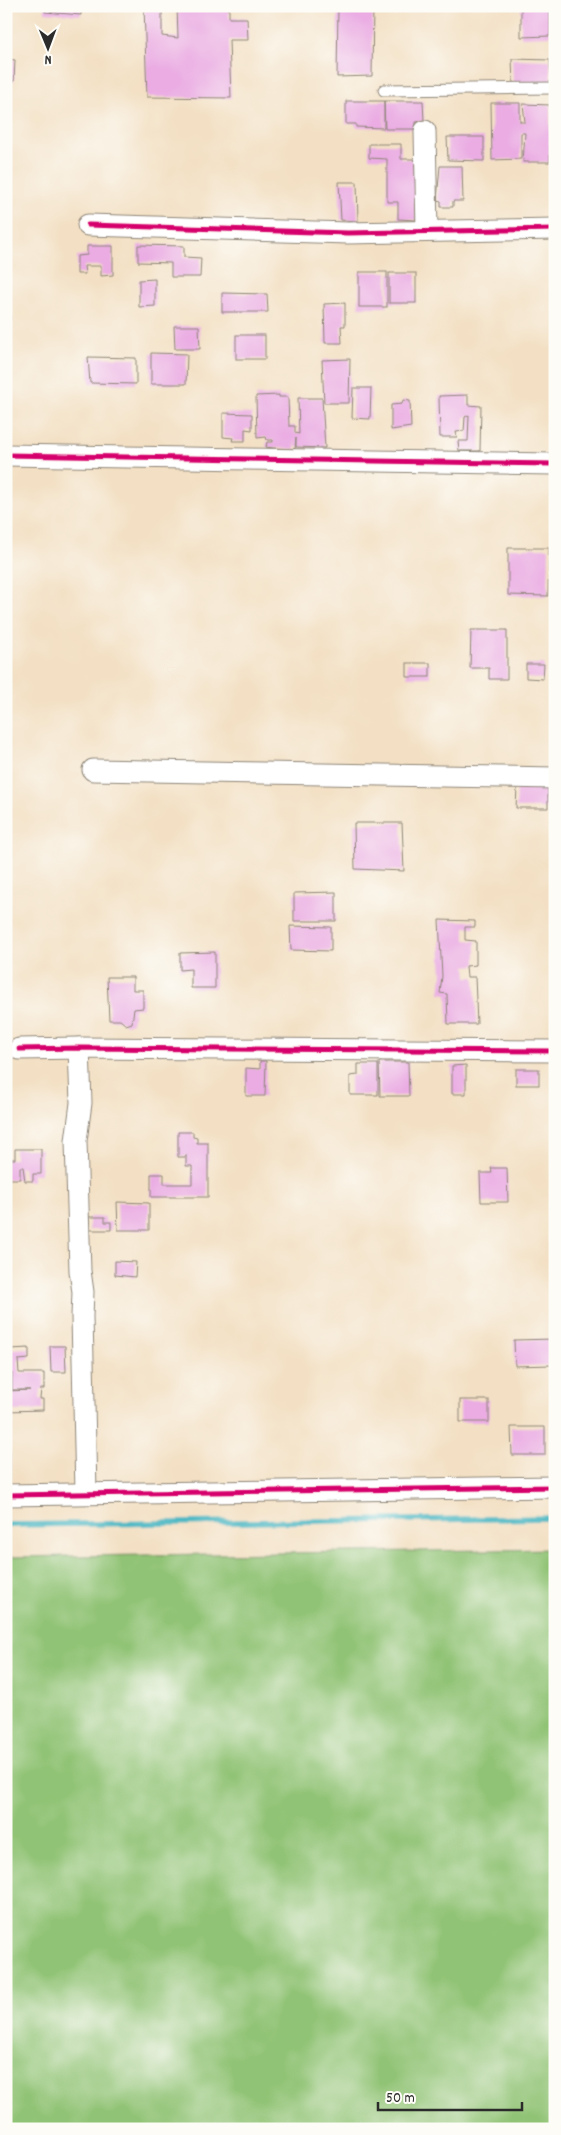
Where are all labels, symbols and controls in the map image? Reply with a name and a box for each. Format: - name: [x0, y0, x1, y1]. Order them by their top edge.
- north arrow: [22, 22, 72, 72]
- text: N: [44, 49, 52, 69]
- scale bar: [378, 2080, 522, 2112]
- text: 50 m: [386, 2088, 415, 2110]

